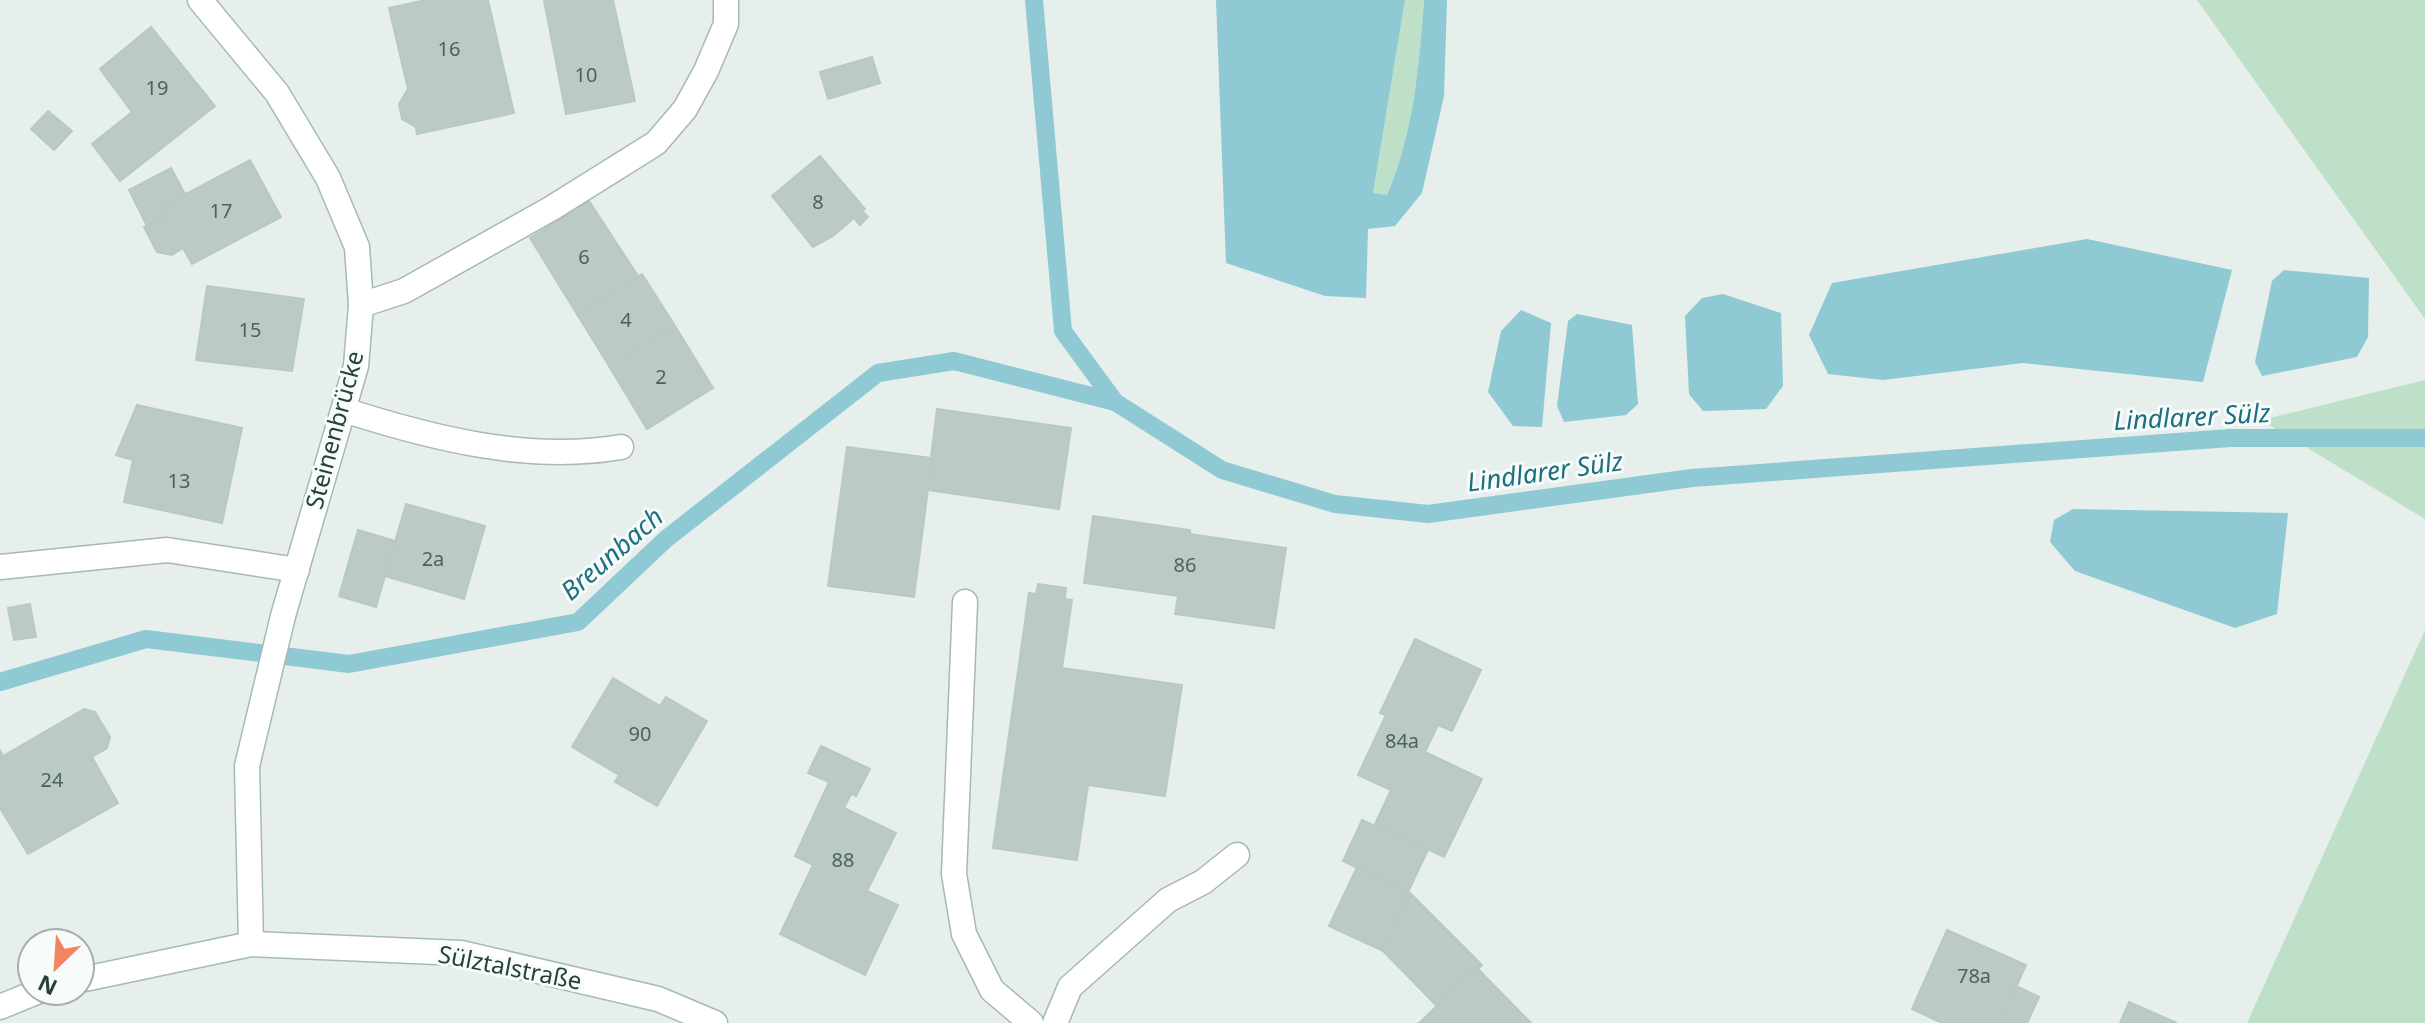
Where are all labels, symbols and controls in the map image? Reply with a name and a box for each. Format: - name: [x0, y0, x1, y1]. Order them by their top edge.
- house number: 16: [438, 35, 460, 62]
- house number: 10: [575, 61, 597, 88]
- house number: 19: [146, 74, 168, 101]
- house number: 8: [812, 188, 824, 215]
- house number: 17: [210, 197, 232, 224]
- house number: 6: [578, 243, 590, 270]
- house number: 4: [620, 306, 632, 333]
- house number: 15: [239, 316, 261, 343]
- street label: Steinenbrücke: [297, 347, 370, 512]
- house number: 2: [655, 363, 667, 390]
- water label: Lindlarer Sülz: [2113, 394, 2272, 438]
- water label: Lindlarer Sülz: [1465, 442, 1626, 500]
- house number: 13: [168, 467, 190, 494]
- water label: Breunbach: [552, 499, 670, 608]
- house number: 2a: [422, 545, 444, 572]
- house number: 86: [1174, 551, 1196, 578]
- house number: 90: [629, 720, 651, 747]
- house number: 84a: [1385, 727, 1419, 754]
- house number: 24: [41, 766, 64, 793]
- house number: 88: [832, 846, 854, 873]
- north arrow: [16, 927, 96, 1007]
- street label: Sülztalstraße: [436, 936, 585, 997]
- house number: 78a: [1957, 962, 1991, 989]
- text: N: [33, 969, 62, 1003]

